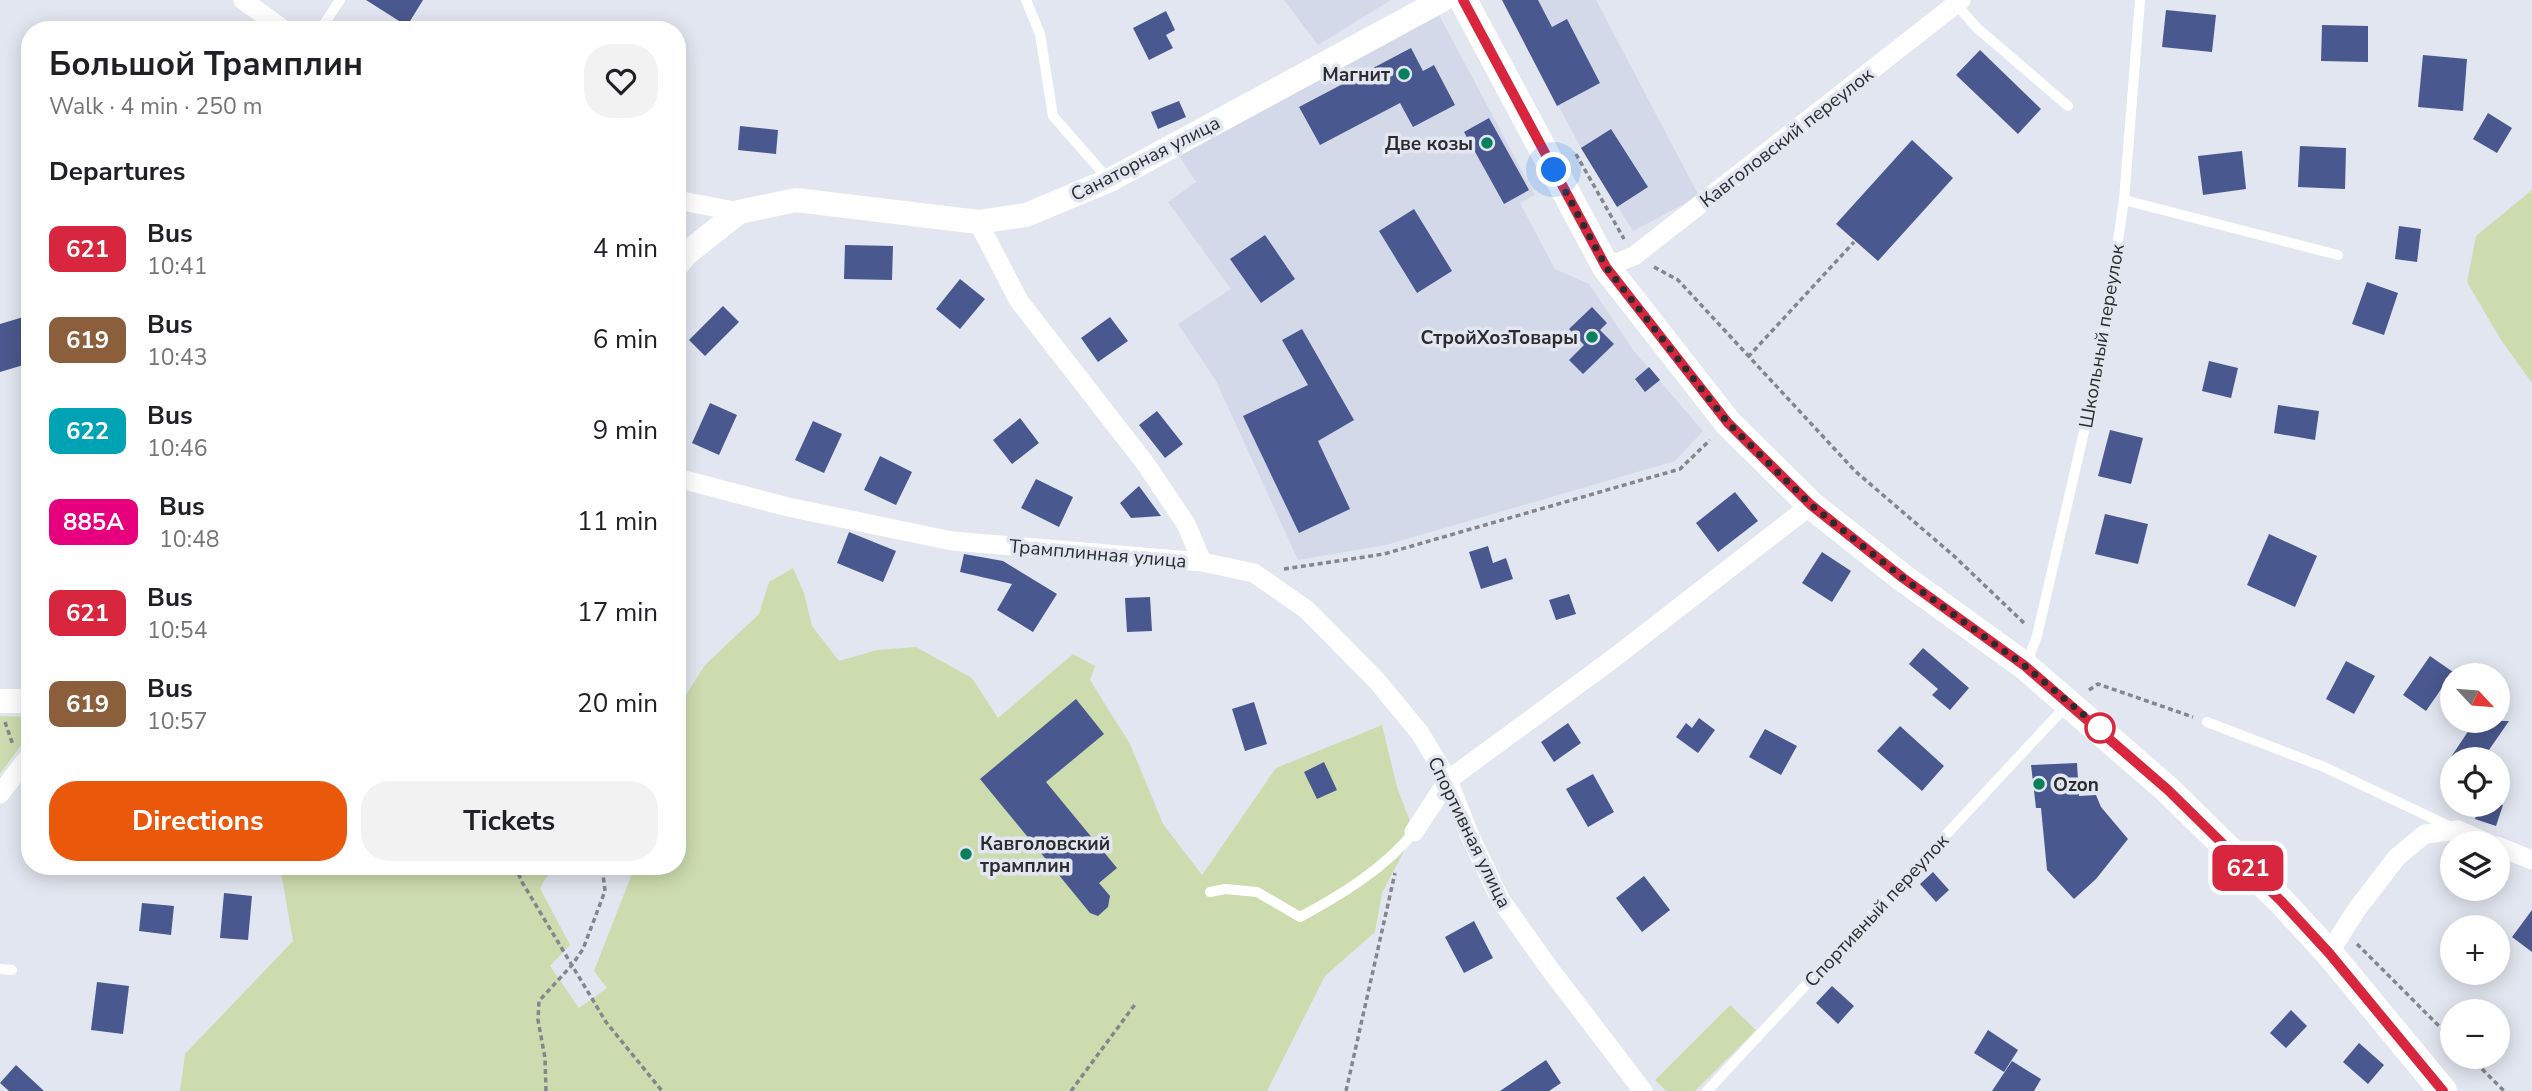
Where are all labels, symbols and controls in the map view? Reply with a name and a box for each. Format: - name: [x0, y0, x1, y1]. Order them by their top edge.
- text: Большой Трамплин: [49, 42, 363, 87]
- button: heart: [584, 44, 658, 118]
- place label: Магнит: [1322, 62, 1390, 88]
- street label: Кавголовский переулок: [1694, 62, 1879, 214]
- marker: Магнит: [1396, 66, 1412, 82]
- text: Walk · 4 min · 250 m: [49, 91, 262, 122]
- street label: Санаторная улица: [1066, 110, 1224, 208]
- place label: Две козы: [1385, 131, 1473, 157]
- marker: Две козы: [1479, 135, 1495, 151]
- your location: [1536, 152, 1571, 187]
- text: Departures: [49, 154, 185, 189]
- text: Bus: [147, 216, 193, 251]
- text: 4 min: [593, 231, 658, 266]
- text: 621: [66, 233, 109, 265]
- street label: Школьный переулок: [2073, 242, 2131, 430]
- text: 10:41: [147, 251, 207, 282]
- text: Bus: [147, 307, 193, 342]
- text: 6 min: [593, 322, 658, 357]
- text: 619: [66, 324, 109, 356]
- place label: СтройХозТовары: [1420, 325, 1578, 351]
- marker: СтройХозТовары: [1584, 329, 1600, 345]
- text: 10:43: [147, 342, 207, 373]
- text: Bus: [147, 398, 193, 433]
- text: 9 min: [593, 413, 658, 448]
- text: 622: [66, 415, 109, 447]
- text: 10:46: [147, 433, 207, 464]
- text: Bus: [159, 489, 205, 524]
- text: 11 min: [577, 504, 658, 539]
- text: 885А: [63, 506, 124, 538]
- text: 10:48: [159, 524, 220, 555]
- street label: Трамплинная улица: [1008, 533, 1188, 575]
- text: Bus: [147, 580, 193, 615]
- text: 17 min: [577, 595, 658, 630]
- text: 621: [66, 597, 109, 629]
- text: 10:54: [147, 615, 207, 646]
- north arrow: [2440, 663, 2510, 733]
- map controls: [2440, 663, 2510, 1069]
- text: Bus: [147, 671, 193, 706]
- text: 20 min: [577, 686, 658, 721]
- text: 619: [66, 688, 109, 720]
- text: 10:57: [147, 706, 207, 737]
- unlabelled marker: [2085, 713, 2115, 743]
- button: locate: [2440, 747, 2510, 817]
- street label: Спортивная улица: [1421, 752, 1517, 912]
- place label: Ozon: [2053, 772, 2099, 798]
- marker: Ozon: [2031, 776, 2047, 792]
- button: Directions: [49, 781, 347, 861]
- button: Tickets: [361, 781, 658, 861]
- street label: Спортивный переулок: [1799, 828, 1955, 993]
- place label: Кавголовский трамплин: [980, 831, 1110, 879]
- button: layers: [2440, 831, 2510, 901]
- line badge: 621: [2208, 845, 2288, 891]
- marker: Кавголовский трамплин: [958, 846, 974, 862]
- text: 621: [2226, 852, 2270, 884]
- button: +: [2440, 915, 2510, 985]
- button: −: [2440, 999, 2510, 1069]

